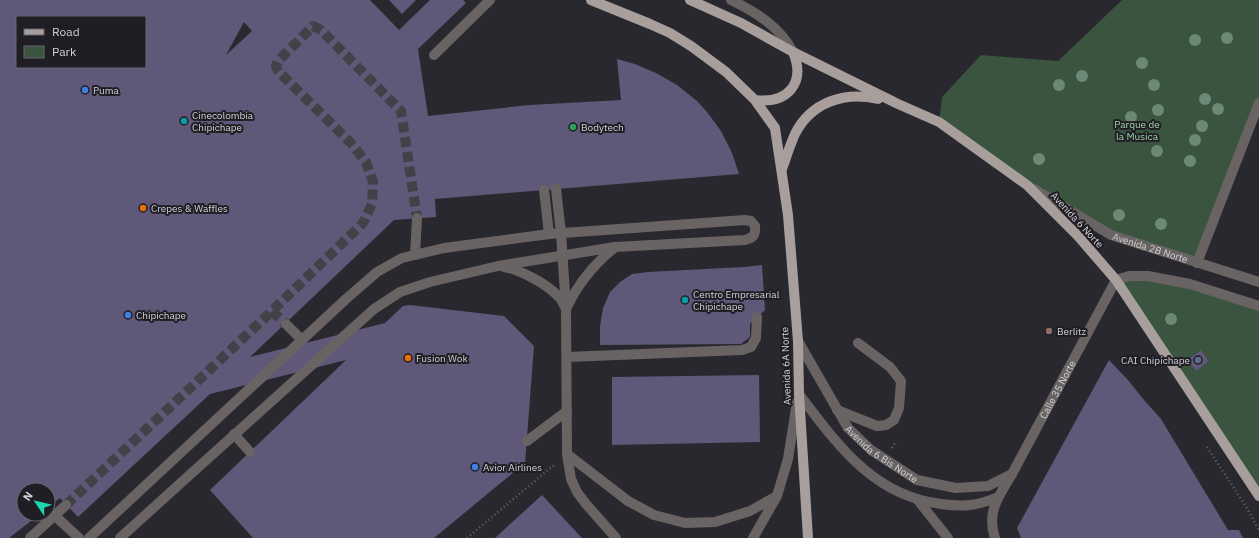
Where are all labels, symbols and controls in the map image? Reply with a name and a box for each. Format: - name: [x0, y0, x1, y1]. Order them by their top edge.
- legend: [16, 16, 146, 68]
- text: Road: [52, 24, 80, 39]
- text: Park: [52, 44, 77, 59]
- place label: Puma: [93, 84, 119, 97]
- marker: Puma: [80, 85, 90, 95]
- place label: Cinecolombia Chipichape: [192, 109, 254, 134]
- marker: Cinecolombia Chipichape: [179, 116, 189, 126]
- park label: Parque de la Musica: [1114, 118, 1160, 143]
- place label: Bodytech: [581, 121, 624, 134]
- marker: Bodytech: [568, 122, 578, 132]
- street label: Avenida 6 Norte: [1048, 189, 1107, 251]
- place label: Crepes & Waffles: [151, 202, 228, 215]
- marker: Crepes & Waffles: [138, 203, 148, 213]
- street label: Avenida 2B Norte: [1111, 229, 1190, 266]
- place label: Centro Empresarial Chipichape: [693, 288, 780, 313]
- marker: Centro Empresarial Chipichape: [680, 295, 690, 305]
- place label: Chipichape: [136, 309, 187, 322]
- marker: Chipichape: [123, 310, 133, 320]
- place label: Berlitz: [1057, 325, 1086, 338]
- street label: Avenida 6A Norte: [778, 326, 794, 405]
- marker: Berlitz: [1044, 326, 1054, 336]
- place label: Fusion Wok: [416, 352, 468, 365]
- marker: Fusion Wok: [403, 353, 413, 363]
- place label: CAI Chipichape: [1121, 354, 1191, 367]
- marker: CAI Chipichape: [1193, 355, 1203, 365]
- street label: Calle 35 Norte: [1036, 357, 1079, 421]
- street label: Avenida 6 Bis Norte: [842, 422, 921, 486]
- place label: Avior Airlines: [483, 461, 542, 474]
- marker: Avior Airlines: [470, 462, 480, 472]
- north arrow: [16, 482, 56, 522]
- text: N: [20, 489, 36, 504]

